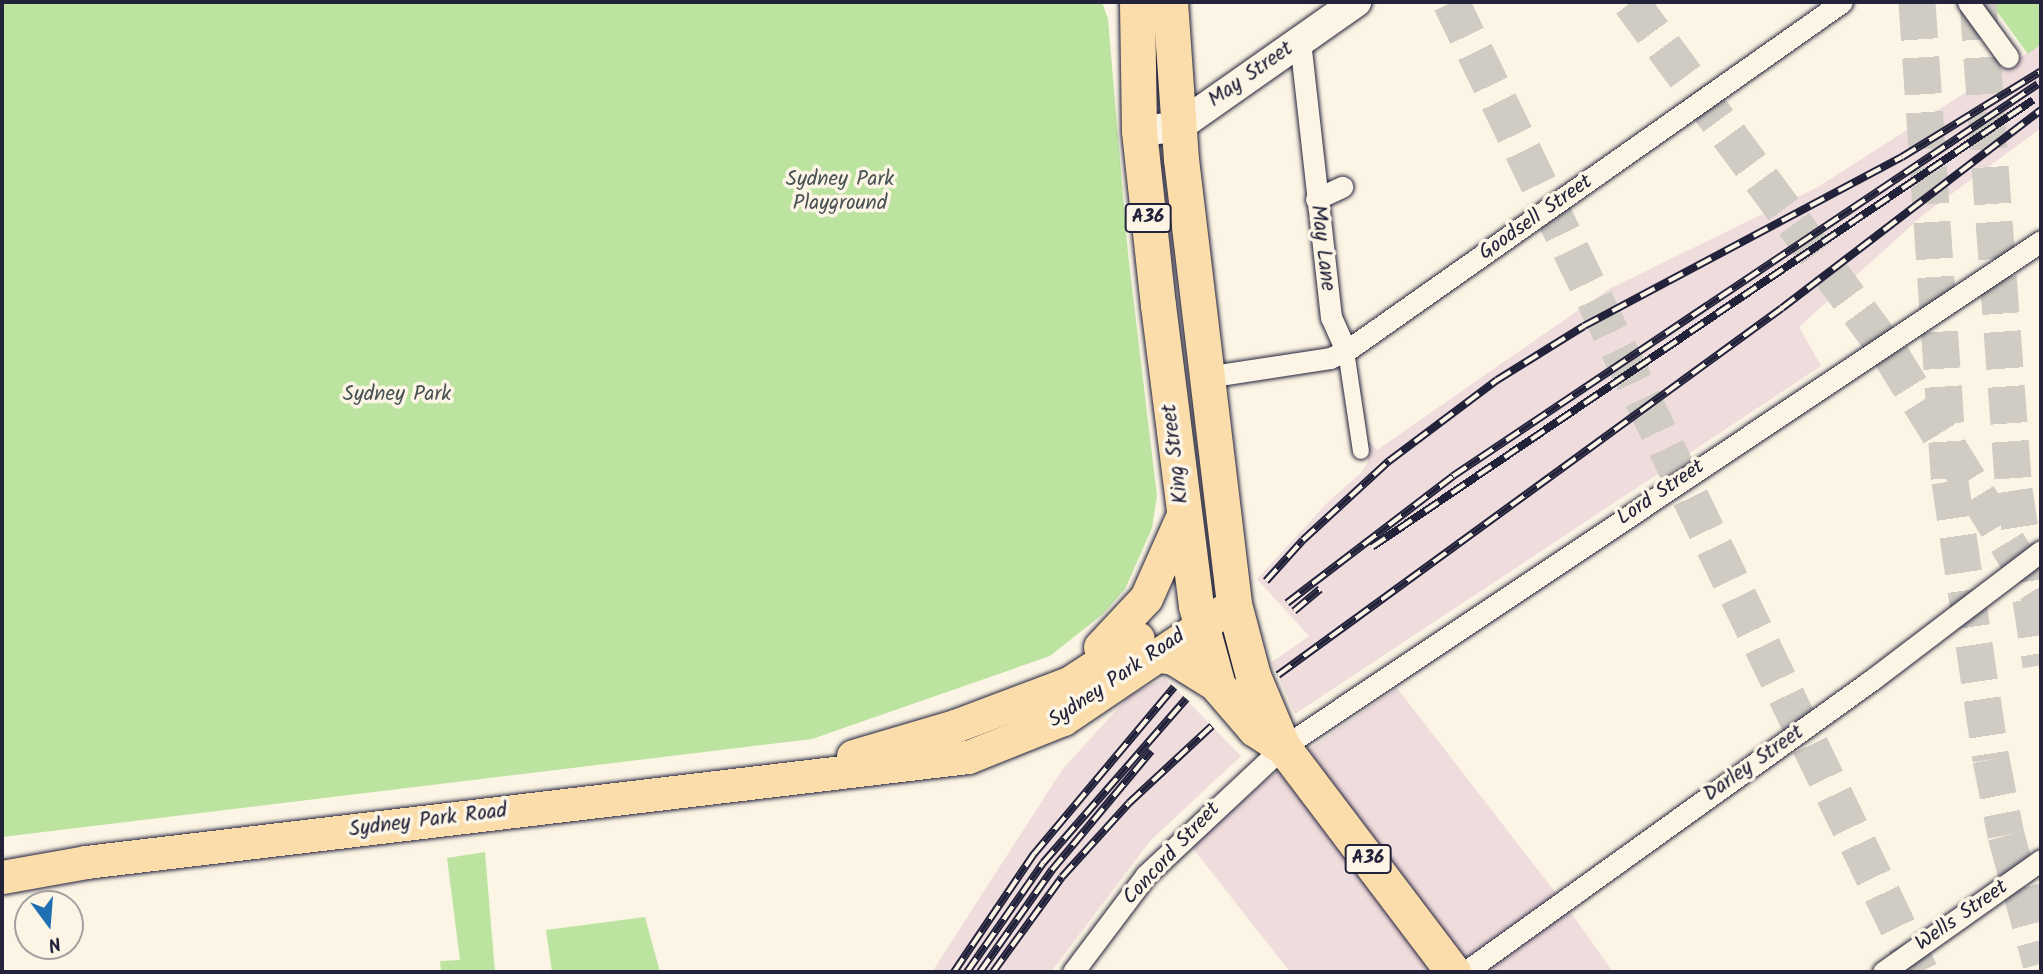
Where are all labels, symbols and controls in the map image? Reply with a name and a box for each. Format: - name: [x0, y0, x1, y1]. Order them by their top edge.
- street label: May Street: [1204, 37, 1298, 113]
- park label: Sydney Park Playground: [786, 167, 894, 217]
- street label: Goodsell Street: [1474, 170, 1598, 266]
- road number: A36: [1124, 202, 1172, 233]
- street label: May Lane: [1304, 203, 1340, 293]
- park label: Sydney Park: [343, 382, 451, 408]
- street label: King Street: [1157, 403, 1195, 505]
- street label: Lord Street: [1612, 455, 1710, 531]
- street label: Sydney Park Road: [1044, 624, 1190, 734]
- street label: Darley Street: [1699, 720, 1809, 808]
- street label: Concord Street: [1118, 797, 1226, 911]
- street label: Sydney Park Road: [348, 799, 508, 843]
- road number: A36: [1344, 844, 1392, 874]
- street label: Wells Street: [1911, 875, 2013, 957]
- north arrow: [14, 890, 84, 960]
- text: N: [44, 927, 64, 959]

